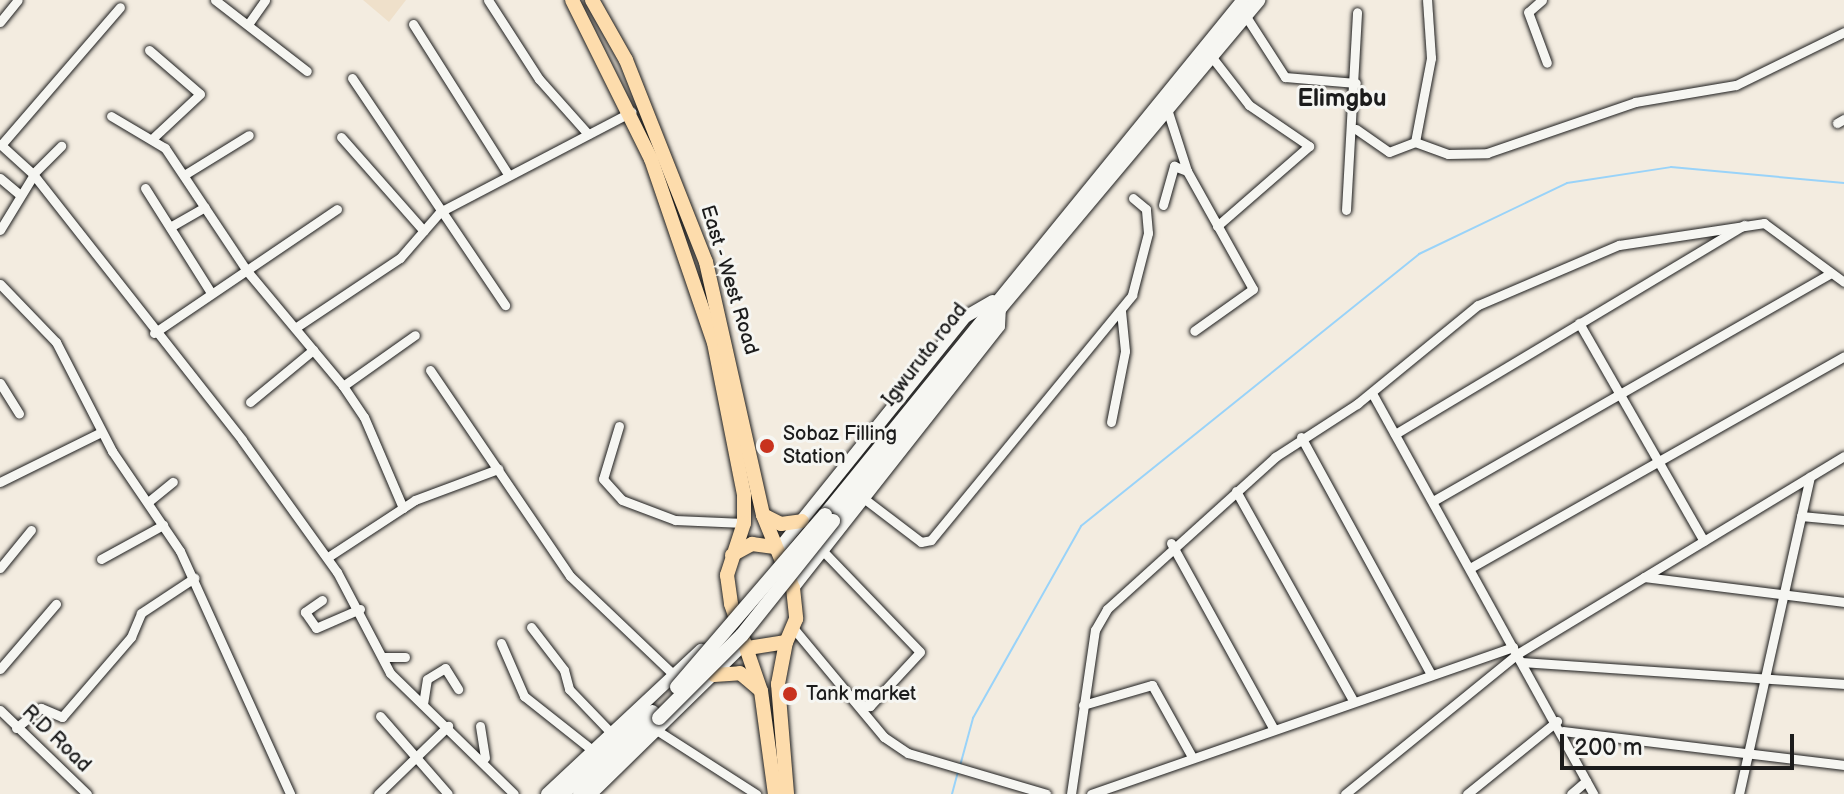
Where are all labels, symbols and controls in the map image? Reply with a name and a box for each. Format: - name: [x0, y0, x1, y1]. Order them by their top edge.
- district label: Elimgbu: [1297, 85, 1387, 113]
- street label: East - West Road: [695, 201, 763, 359]
- street label: Igwuruta road: [877, 299, 973, 411]
- place label: Sobaz Filling Station: [783, 422, 897, 469]
- marker: Sobaz Filling Station: [758, 437, 776, 455]
- place label: Tank market: [806, 682, 916, 706]
- marker: Tank market: [781, 685, 799, 703]
- street label: R.D Road: [17, 700, 95, 778]
- scale bar: [1564, 718, 1798, 768]
- text: 200 m: [1574, 733, 1643, 762]

